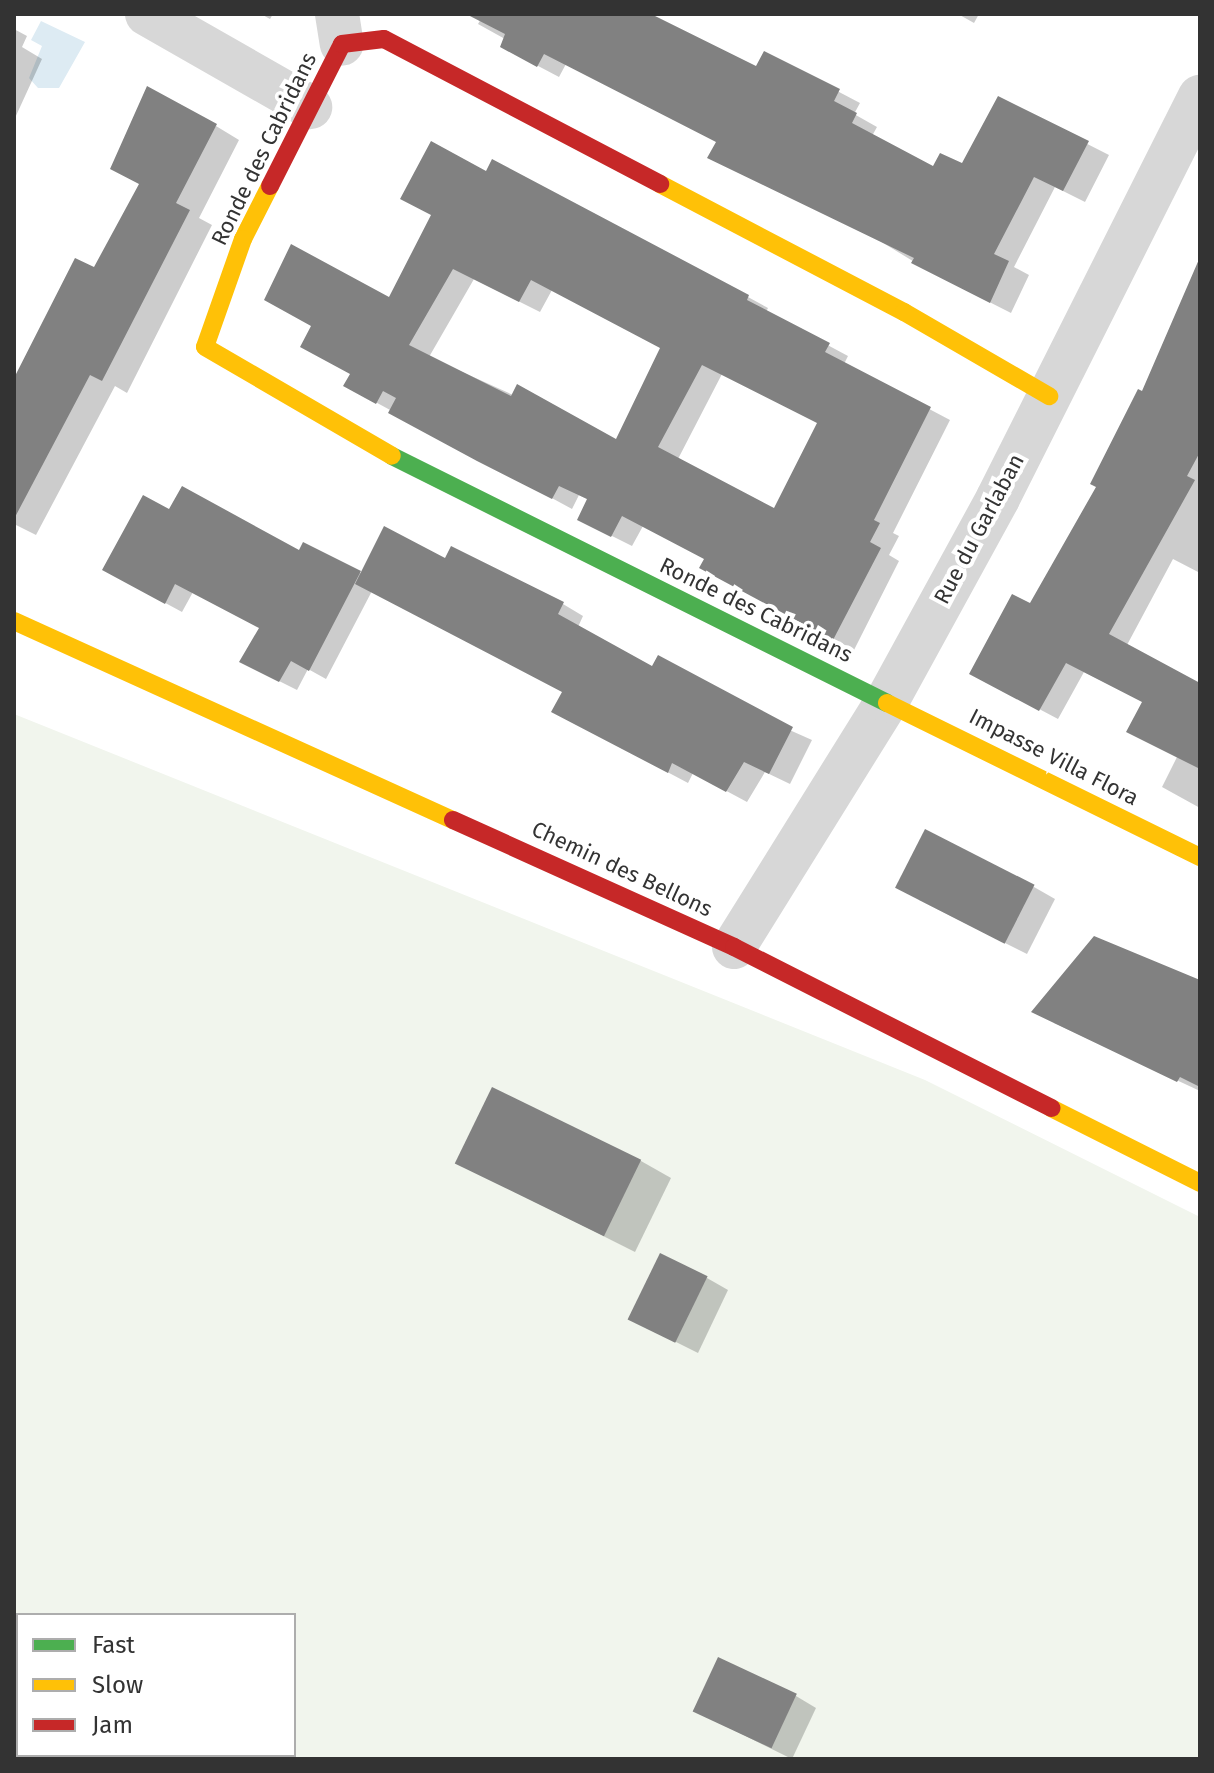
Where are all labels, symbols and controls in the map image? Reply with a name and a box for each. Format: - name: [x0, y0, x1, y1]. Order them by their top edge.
- street label: Ronde des Cabridans: [206, 48, 322, 250]
- street label: Rue du Garlaban: [928, 449, 1030, 609]
- street label: Ronde des Cabridans: [655, 552, 857, 668]
- street label: Impasse Villa Flora: [965, 703, 1143, 811]
- street label: Chemin des Bellons: [528, 816, 716, 922]
- legend: [16, 1613, 296, 1757]
- text: Fast: [92, 1631, 135, 1659]
- text: Slow: [92, 1671, 143, 1699]
- text: Jam: [92, 1711, 133, 1739]

